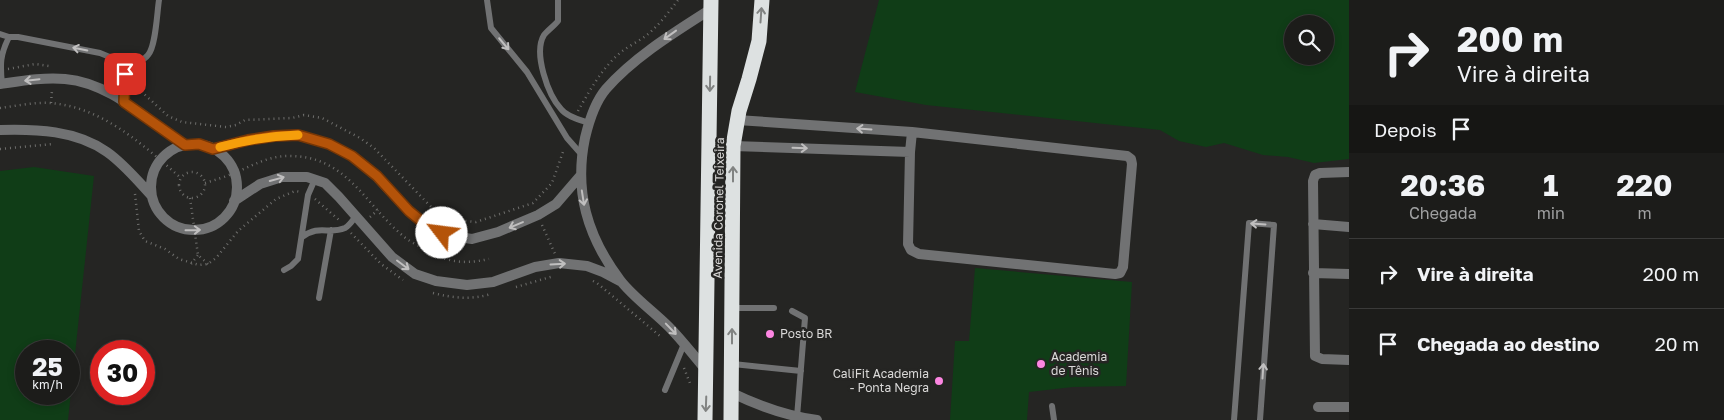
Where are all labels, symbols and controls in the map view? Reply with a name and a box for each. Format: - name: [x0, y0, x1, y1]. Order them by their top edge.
- one-way arrow: [756, 7, 765, 23]
- map controls: [1284, 15, 1334, 65]
- button: search: [1284, 15, 1334, 65]
- text: 200 m: [1457, 18, 1563, 60]
- icon: right: [1374, 20, 1439, 85]
- one-way arrow: [663, 30, 677, 40]
- one-way arrow: [499, 37, 510, 50]
- one-way arrow: [72, 44, 88, 54]
- pin: [104, 53, 146, 95]
- icon: arrive: [111, 60, 139, 88]
- text: Vire à direita: [1457, 60, 1590, 87]
- one-way arrow: [25, 75, 41, 85]
- one-way arrow: [705, 75, 714, 91]
- icon: arrive: [1447, 115, 1475, 143]
- text: Depois: [1374, 118, 1437, 141]
- one-way arrow: [856, 124, 872, 133]
- street label: Avenida Coronel Teixeira: [710, 137, 727, 279]
- one-way arrow: [791, 144, 807, 153]
- one-way arrow: [728, 166, 738, 182]
- text: 20:36: [1400, 167, 1485, 203]
- text: 1: [1543, 167, 1559, 203]
- text: 220: [1616, 167, 1673, 203]
- one-way arrow: [269, 174, 285, 183]
- one-way arrow: [578, 189, 588, 205]
- text: Chegada: [1409, 203, 1477, 223]
- text: min: [1537, 203, 1565, 223]
- text: m: [1637, 203, 1652, 223]
- position arrow: [415, 206, 467, 258]
- one-way arrow: [509, 220, 524, 230]
- one-way arrow: [1250, 220, 1266, 229]
- one-way arrow: [184, 225, 200, 234]
- one-way arrow: [550, 259, 566, 268]
- one-way arrow: [396, 260, 410, 270]
- icon: right: [1374, 260, 1402, 288]
- text: Vire à direita: [1417, 262, 1534, 285]
- text: 200 m: [1643, 262, 1699, 285]
- one-way arrow: [665, 323, 677, 336]
- place label: Posto BR: [780, 326, 833, 341]
- marker: Posto BR: [764, 328, 776, 340]
- one-way arrow: [727, 329, 737, 345]
- icon: arrive: [1374, 330, 1402, 358]
- text: Chegada ao destino: [1417, 332, 1600, 355]
- text: 20 m: [1655, 332, 1699, 355]
- speed limit sign: 30: [90, 340, 155, 405]
- place label: Academia de Tênis: [1051, 349, 1107, 378]
- text: 25: [32, 351, 63, 382]
- marker: Academia de Tênis: [1035, 358, 1047, 370]
- one-way arrow: [1259, 364, 1268, 380]
- place label: CaliFit Academia - Ponta Negra: [833, 366, 929, 395]
- marker: CaliFit Academia - Ponta Negra: [933, 375, 945, 387]
- text: km/h: [32, 377, 63, 392]
- one-way arrow: [701, 395, 710, 411]

